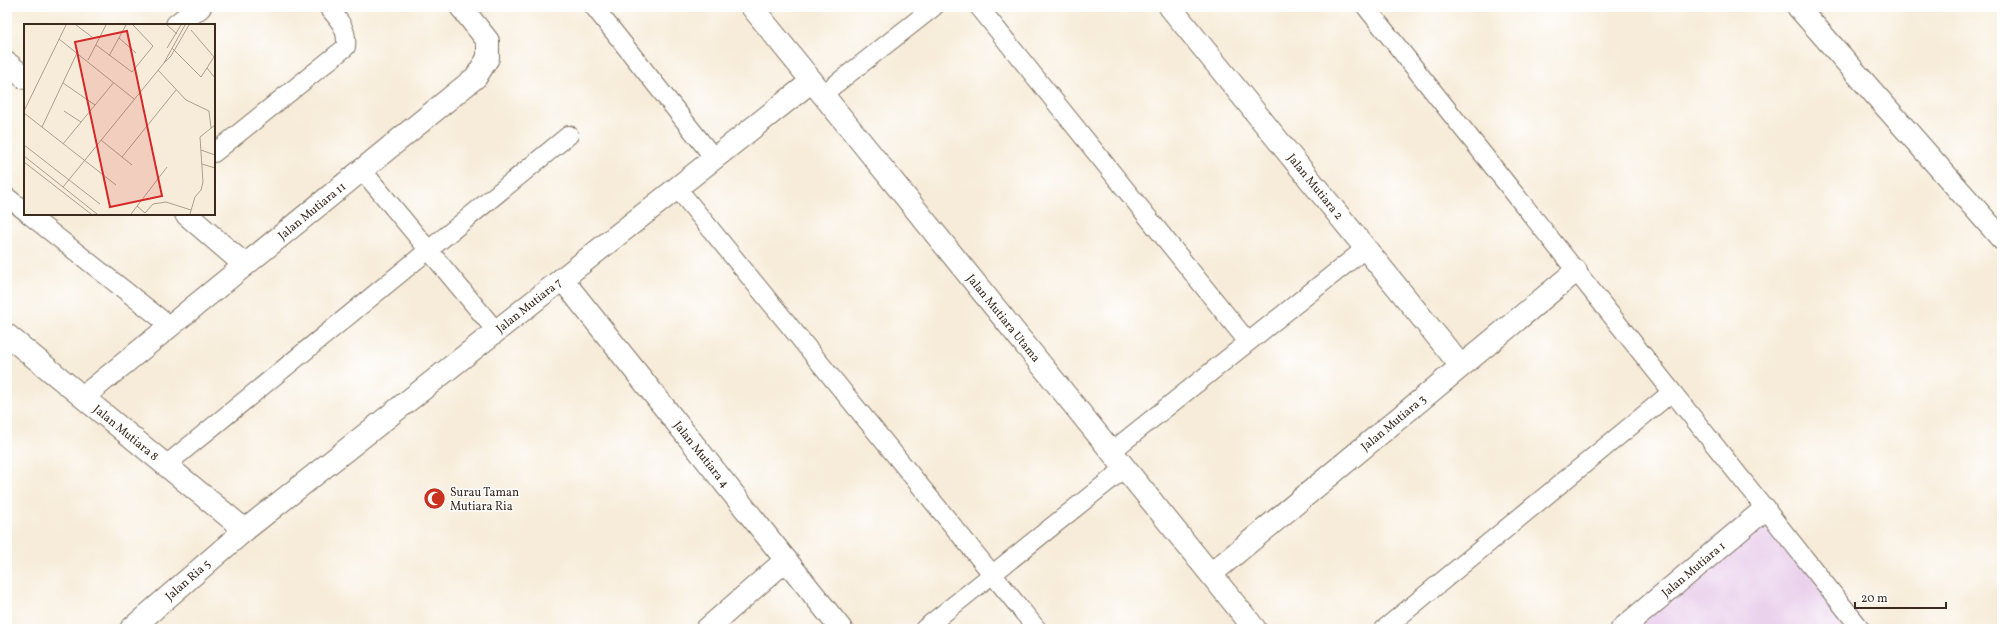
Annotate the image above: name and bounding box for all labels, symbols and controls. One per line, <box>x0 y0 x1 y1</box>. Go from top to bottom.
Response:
inset map <box>24 24 215 215</box>
street label: Jalan Mutiara 2 <box>1283 151 1346 223</box>
street label: Jalan Mutiara 11 <box>275 179 350 244</box>
street label: Jalan Mutiara Utama <box>962 271 1043 366</box>
street label: Jalan Mutiara 7 <box>493 275 566 337</box>
street label: Jalan Mutiara 3 <box>1358 392 1430 455</box>
street label: Jalan Mutiara 8 <box>89 402 162 465</box>
street label: Jalan Mutiara 4 <box>669 418 732 492</box>
place label: Surau Taman Mutiara Ria <box>450 485 519 515</box>
mosque icon: Surau Taman Mutiara Ria <box>422 486 448 512</box>
street label: Jalan Mutiara 1 <box>1659 539 1729 601</box>
street label: Jalan Ria 5 <box>162 556 214 605</box>
scale bar <box>1855 584 1946 610</box>
text: 20 m <box>1861 591 1888 607</box>

